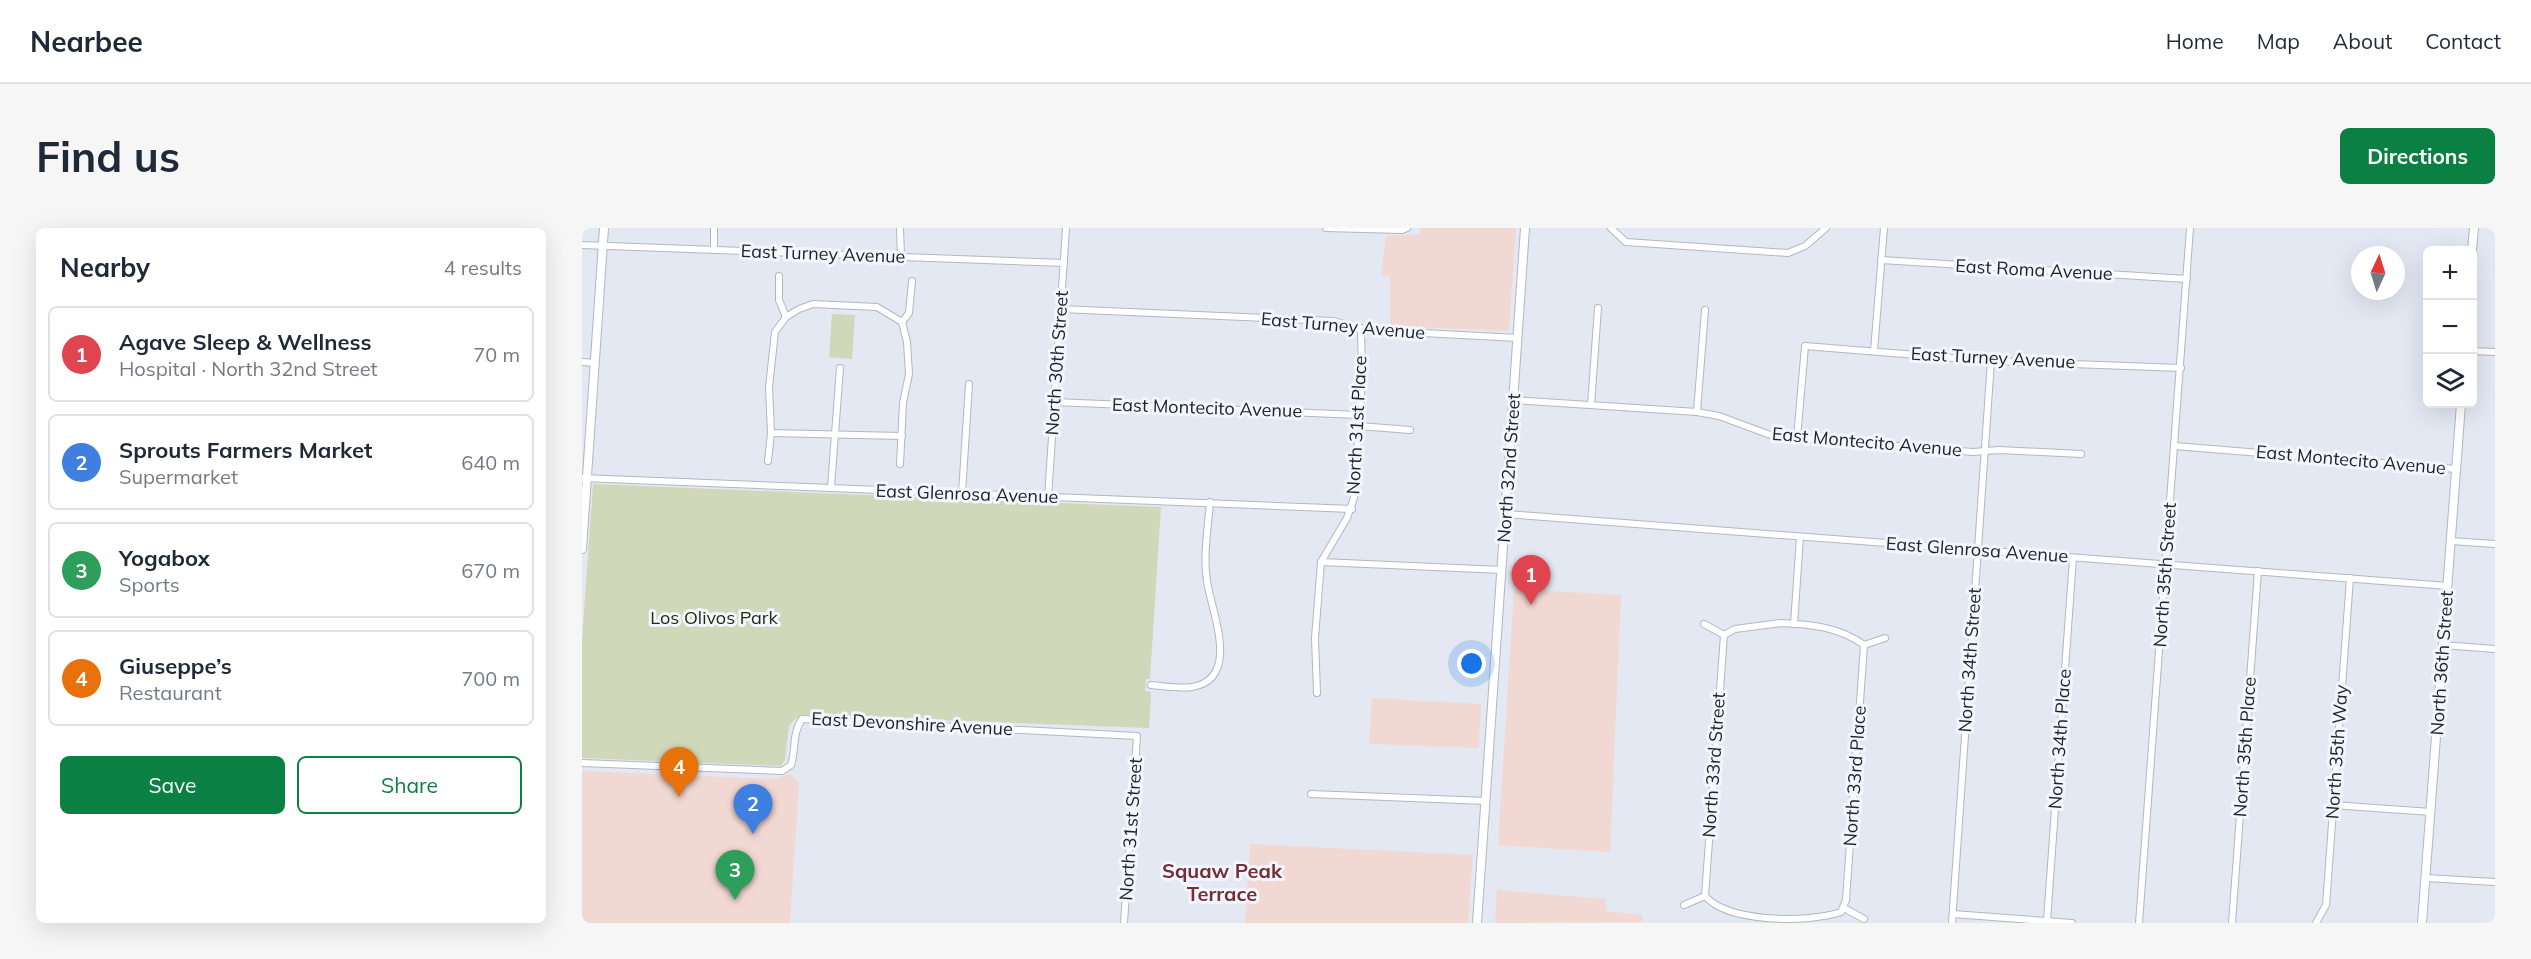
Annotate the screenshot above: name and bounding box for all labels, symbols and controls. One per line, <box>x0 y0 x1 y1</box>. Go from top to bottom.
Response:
text: Nearbee <box>30 24 143 59</box>
text: Home <box>2166 28 2224 54</box>
text: Map <box>2257 28 2300 54</box>
text: About <box>2333 28 2392 54</box>
text: Contact <box>2425 28 2501 54</box>
button: Directions <box>2340 128 2495 184</box>
text: Find us <box>36 130 180 183</box>
street label: East Turney Avenue <box>740 239 906 268</box>
north arrow <box>2351 246 2405 300</box>
map controls <box>2423 246 2477 408</box>
button: + <box>2423 246 2477 300</box>
text: Nearby <box>60 251 150 284</box>
street label: East Roma Avenue <box>1955 254 2113 285</box>
text: 4 results <box>444 255 522 280</box>
street label: North 30th Street <box>1040 290 1073 436</box>
button: − <box>2423 300 2477 354</box>
street label: East Turney Avenue <box>1260 307 1426 344</box>
text: Agave Sleep & Wellness <box>119 328 372 356</box>
text: 1 <box>76 342 88 367</box>
text: 70 m <box>473 342 520 367</box>
street label: East Turney Avenue <box>1910 342 2076 373</box>
button: layers <box>2423 354 2477 408</box>
street label: North 31st Place <box>1341 355 1372 495</box>
text: Hospital · North 32nd Street <box>119 356 378 381</box>
street label: North 32nd Street <box>1492 392 1525 543</box>
street label: East Montecito Avenue <box>1111 393 1303 422</box>
street label: East Montecito Avenue <box>1771 422 1963 461</box>
text: Sprouts Farmers Market <box>119 436 372 464</box>
street label: East Montecito Avenue <box>2255 440 2447 479</box>
text: 2 <box>76 450 88 475</box>
text: 640 m <box>461 450 520 475</box>
text: Supermarket <box>119 464 238 489</box>
street label: East Glenrosa Avenue <box>875 479 1059 508</box>
street label: North 35th Street <box>2148 502 2181 648</box>
street label: East Glenrosa Avenue <box>1885 532 2069 567</box>
text: Yogabox <box>119 544 210 572</box>
pin: 1 <box>1512 556 1550 605</box>
text: 3 <box>76 558 88 583</box>
text: 670 m <box>461 558 520 583</box>
text: Sports <box>119 572 180 597</box>
street label: North 34th Street <box>1953 587 1986 733</box>
street label: North 36th Street <box>2425 590 2458 736</box>
park label: Los Olivos Park <box>650 606 778 629</box>
your location <box>1457 649 1486 678</box>
text: Giuseppe’s <box>119 652 232 680</box>
text: 4 <box>76 666 88 691</box>
text: 700 m <box>461 666 520 691</box>
street label: North 34th Place <box>2043 668 2076 810</box>
street label: North 35th Place <box>2228 676 2261 818</box>
text: Restaurant <box>119 680 222 705</box>
street label: North 35th Way <box>2320 684 2353 820</box>
street label: North 33rd Street <box>1697 692 1730 838</box>
street label: North 33rd Place <box>1838 705 1871 847</box>
street label: East Devonshire Avenue <box>811 707 1013 740</box>
pin: 4 <box>660 748 698 797</box>
button: Save <box>60 756 285 814</box>
button: Share <box>297 756 522 814</box>
street label: North 31st Street <box>1114 757 1147 901</box>
pin: 2 <box>734 784 772 834</box>
pin: 3 <box>716 850 754 900</box>
district label: Squaw Peak Terrace <box>1162 858 1283 906</box>

